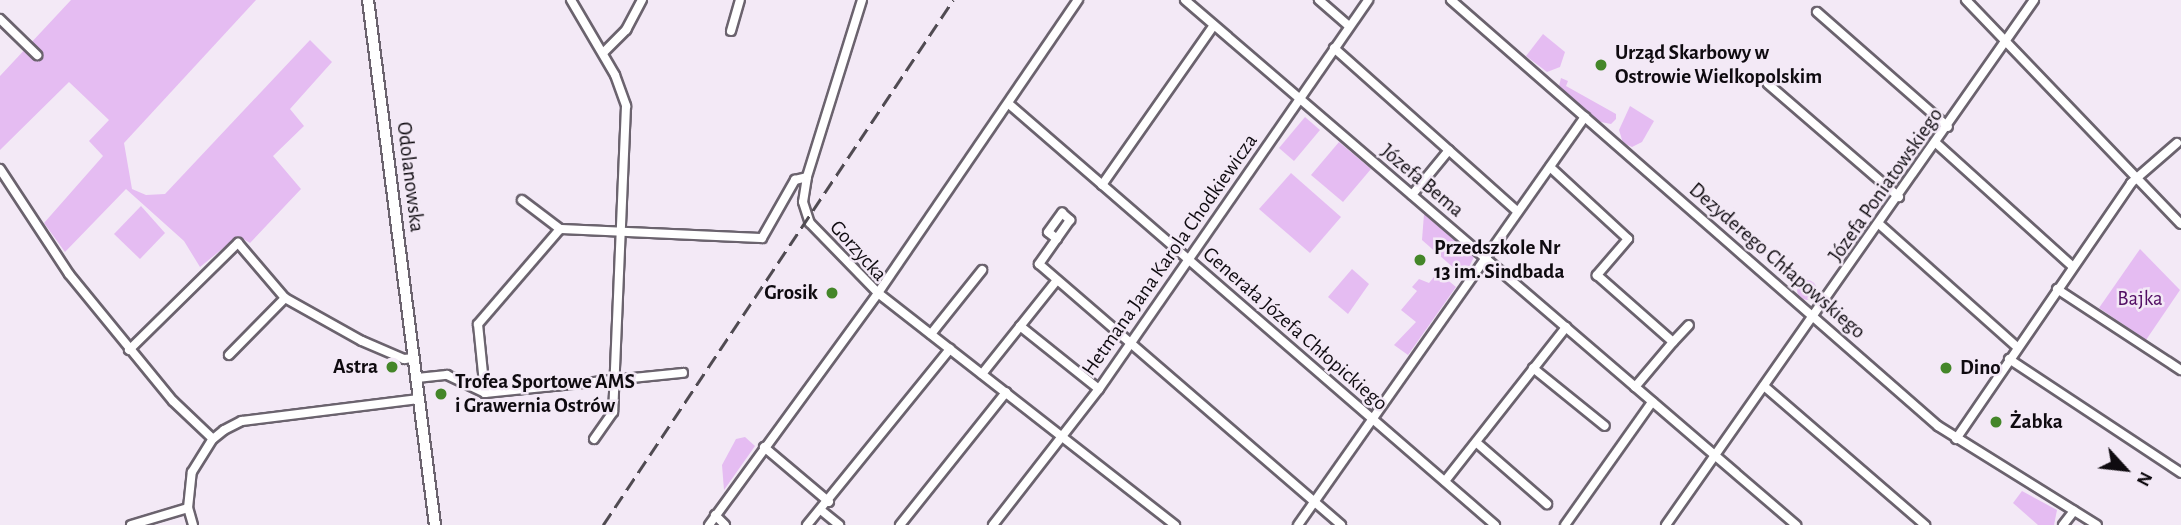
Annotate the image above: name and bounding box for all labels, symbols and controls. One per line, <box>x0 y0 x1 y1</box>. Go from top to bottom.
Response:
place label: Urząd Skarbowy w Ostrowie Wielkopolskim <box>1615 40 1822 90</box>
marker: Urząd Skarbowy w Ostrowie Wielkopolskim <box>1593 57 1609 73</box>
street label: Józefa Poniatowskiego <box>1823 103 1949 267</box>
street label: Odolanowska <box>391 120 429 234</box>
street label: Hetmana Jana Karola Chodkiewicza <box>1077 129 1263 381</box>
street label: Józefa Bema <box>1375 139 1469 223</box>
street label: Dezyderego Chłapowskiego <box>1684 177 1870 345</box>
street label: Gorzycka <box>824 215 892 287</box>
place label: Przedszkole Nr 13 im. Sindbada <box>1434 235 1565 285</box>
street label: Generała Józefa Chłopickiego <box>1197 242 1393 416</box>
marker: Przedszkole Nr 13 im. Sindbada <box>1412 252 1428 268</box>
place label: Grosik <box>764 280 818 306</box>
marker: Grosik <box>824 285 840 301</box>
park label: Bajka <box>2117 286 2163 312</box>
place label: Astra <box>333 354 378 380</box>
place label: Dino <box>1960 355 2001 381</box>
marker: Astra <box>384 359 400 375</box>
marker: Dino <box>1938 360 1954 376</box>
place label: Trofea Sportowe AMS i Grawernia Ostrów <box>455 369 635 419</box>
marker: Trofea Sportowe AMS i Grawernia Ostrów <box>433 386 449 402</box>
place label: Żabka <box>2010 409 2063 435</box>
marker: Żabka <box>1988 414 2004 430</box>
north arrow <box>2090 434 2160 504</box>
text: N <box>2133 469 2156 489</box>

